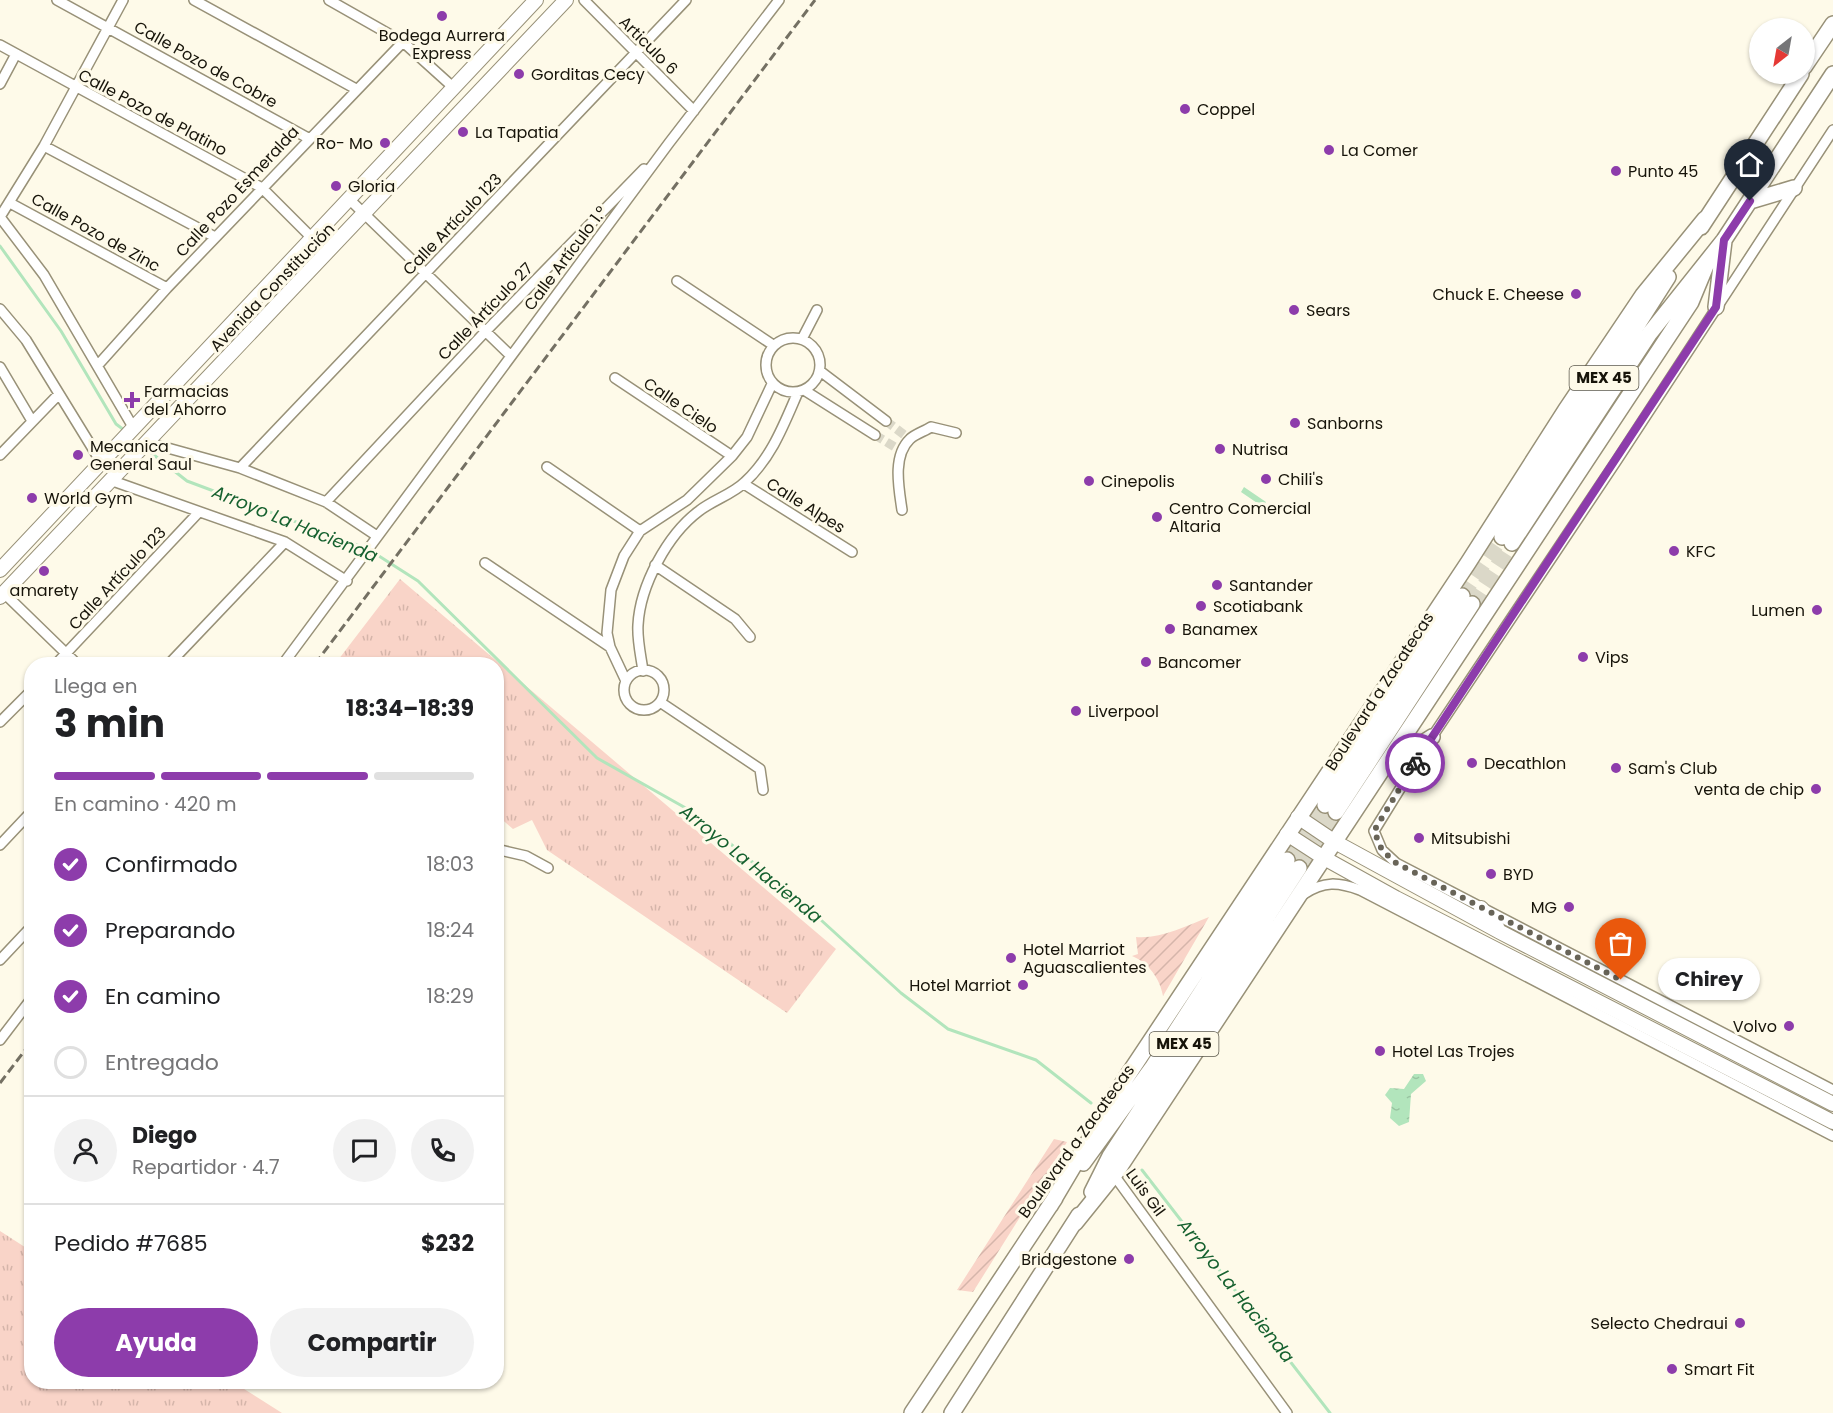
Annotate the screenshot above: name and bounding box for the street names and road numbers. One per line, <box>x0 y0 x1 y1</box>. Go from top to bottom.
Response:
street label: Articulo 6 <box>614 11 683 80</box>
street label: Calle Pozo de Cobre <box>130 15 282 114</box>
street label: Calle Pozo de Platino <box>74 63 231 162</box>
street label: Calle Pozo Esmeralda <box>170 121 304 262</box>
street label: Calle Artículo 123 <box>398 168 507 280</box>
street label: Calle Pozo de Zinc <box>27 187 165 278</box>
street label: Calle Artículo 1.º <box>518 201 612 315</box>
street label: Avenida Constitución <box>205 218 340 357</box>
street label: Calle Artículo 27 <box>433 257 538 365</box>
road number: MEX 45 <box>1570 366 1638 390</box>
street label: Calle Cielo <box>639 372 723 439</box>
street label: Calle Alpes <box>762 472 850 539</box>
street label: Calle Artículo 123 <box>63 522 171 635</box>
street label: Boulevard a Zacatecas <box>1319 608 1439 775</box>
road number: MEX 45 <box>1150 1032 1218 1056</box>
street label: Boulevard a Zacatecas <box>1013 1060 1140 1223</box>
street label: Luis Gil <box>1120 1164 1171 1221</box>

